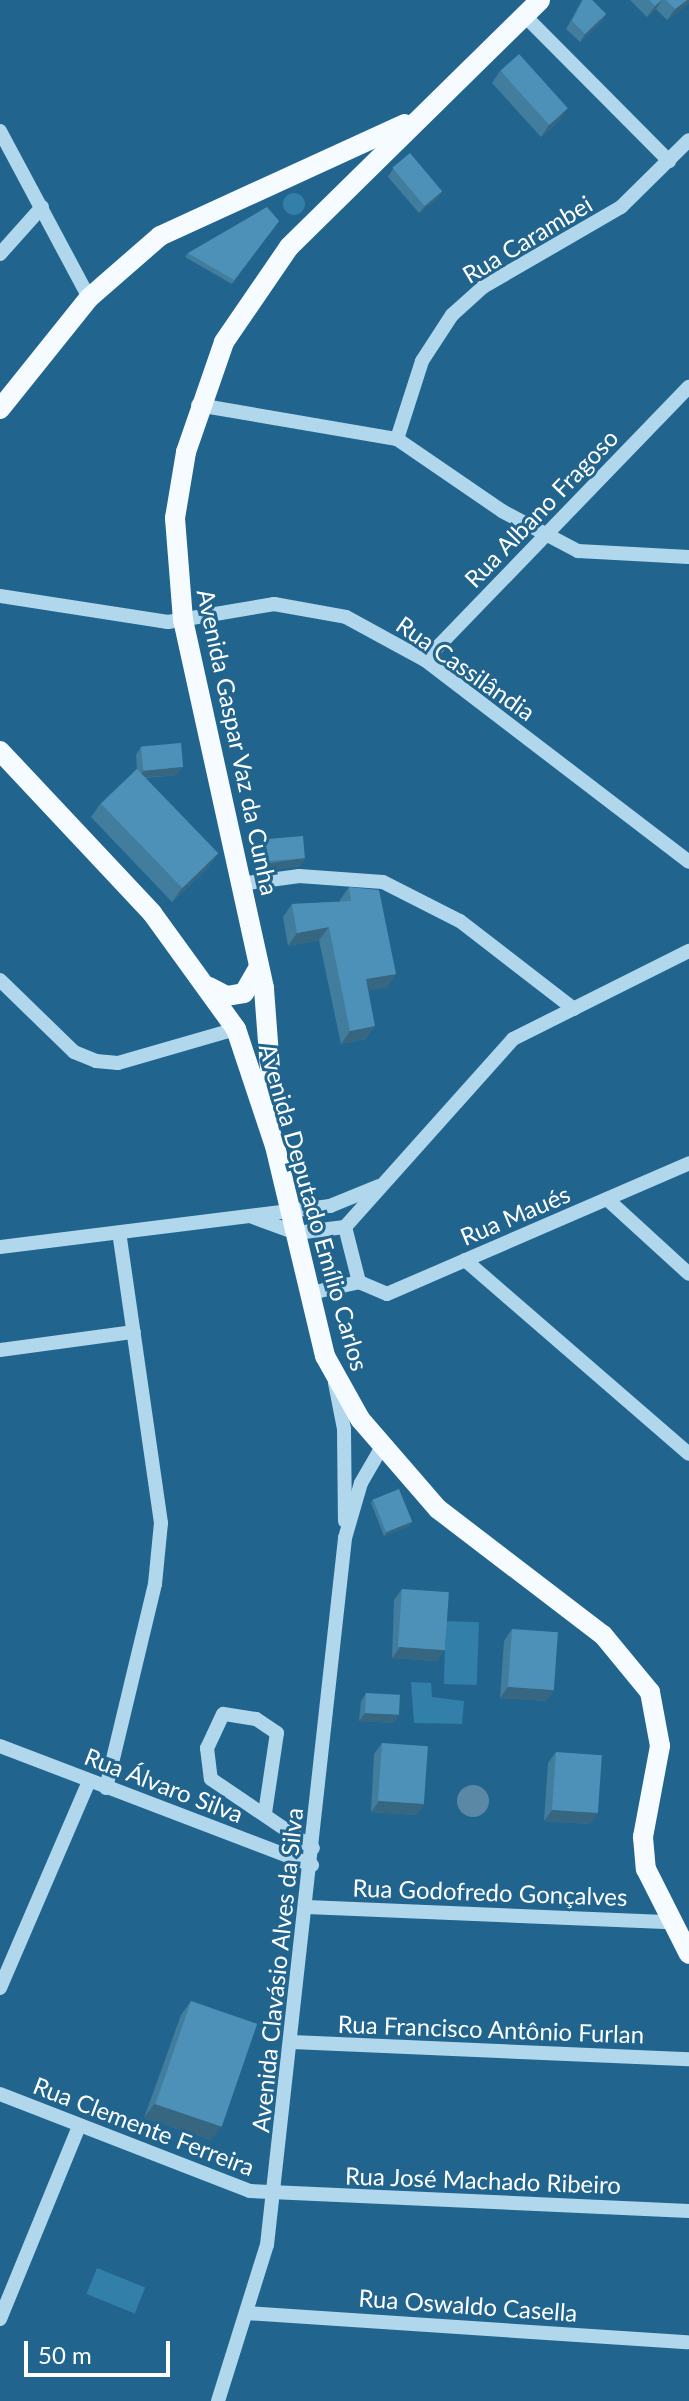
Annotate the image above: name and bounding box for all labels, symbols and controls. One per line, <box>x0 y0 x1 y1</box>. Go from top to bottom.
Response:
street label: Rua Carambei <box>457 189 597 289</box>
street label: Rua Albano Fragoso <box>458 423 624 593</box>
street label: Avenida Gaspar Vaz da Cunha <box>191 586 285 898</box>
street label: Rua Cassilândia <box>391 610 541 726</box>
street label: Avenida Deputado Emílio Carlos <box>253 1040 375 1374</box>
street label: Rua Maués <box>456 1179 574 1251</box>
street label: Rua Álvaro Silva <box>80 1741 248 1829</box>
street label: Avenida Clavásio Alves da Silva <box>246 1806 308 2134</box>
street label: Rua Godofredo Gonçalves <box>352 1873 628 1911</box>
street label: Rua Francisco Antônio Furlan <box>337 2009 645 2049</box>
street label: Rua Clemente Ferreira <box>29 2071 259 2181</box>
street label: Rua José Machado Ribeiro <box>344 2161 622 2199</box>
street label: Rua Oswaldo Casella <box>358 2283 578 2327</box>
scale bar <box>28 2325 174 2375</box>
text: 50 m <box>38 2340 92 2369</box>

